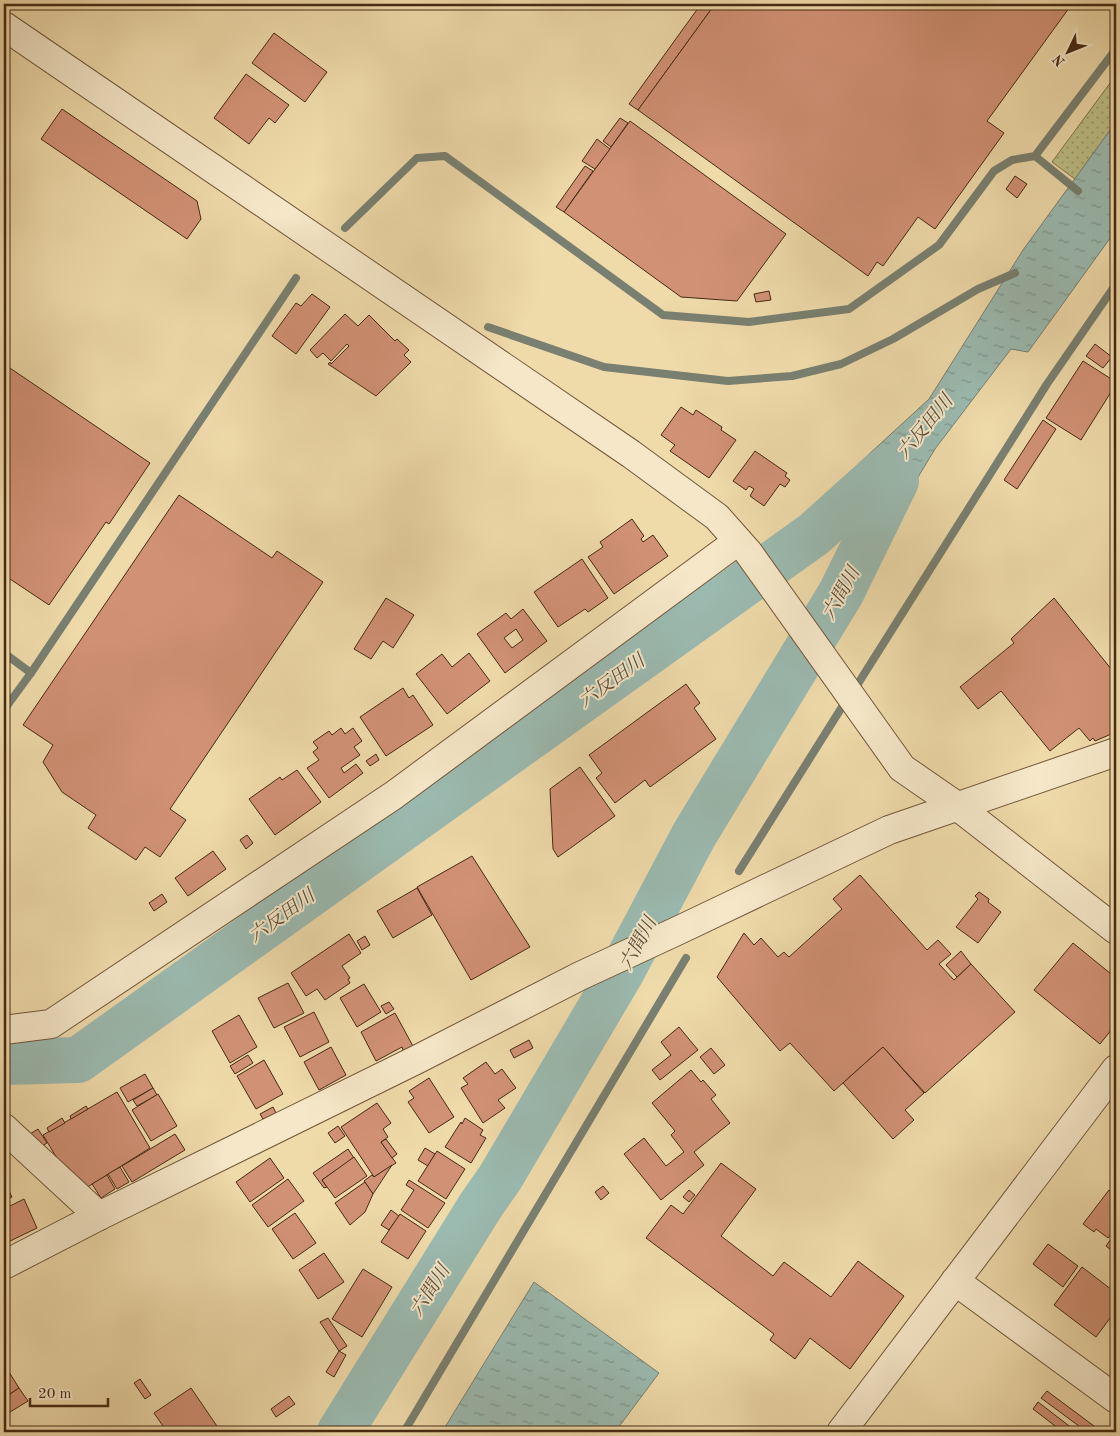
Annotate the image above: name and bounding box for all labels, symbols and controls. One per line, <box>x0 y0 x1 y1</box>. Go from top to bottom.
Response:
north arrow <box>1042 28 1092 78</box>
text: N <box>1050 51 1068 69</box>
water label: 六反田川 <box>893 389 958 463</box>
water label: 六間川 <box>818 562 865 624</box>
water label: 六反田川 <box>575 649 650 712</box>
water label: 六反田川 <box>245 884 320 947</box>
water label: 六間川 <box>616 912 662 974</box>
water label: 六間川 <box>406 1259 455 1321</box>
scale bar <box>30 1376 108 1408</box>
text: 20 m <box>38 1387 72 1402</box>

